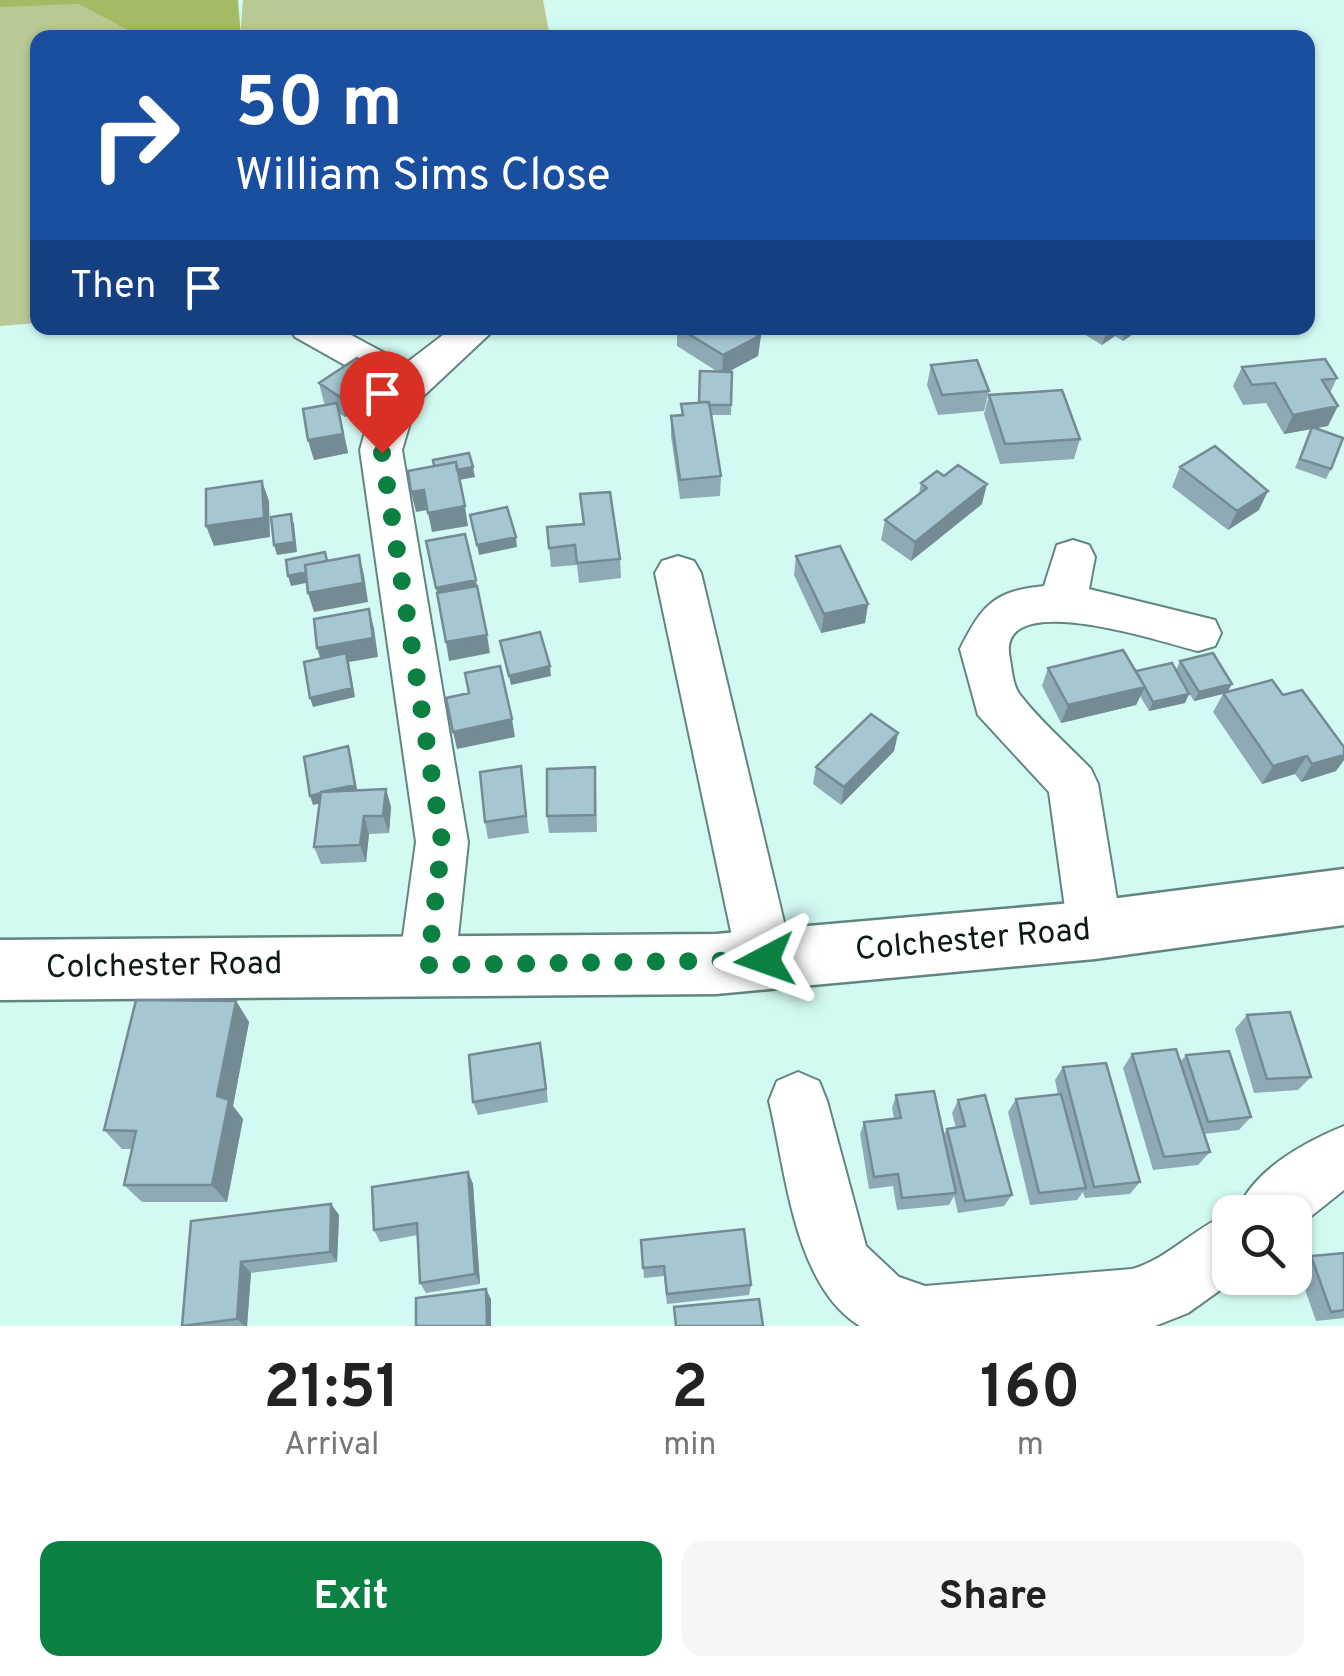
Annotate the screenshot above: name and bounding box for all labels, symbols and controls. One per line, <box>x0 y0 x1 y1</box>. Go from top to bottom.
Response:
text: 50 m <box>235 62 402 151</box>
icon: right <box>70 70 200 200</box>
text: William Sims Close <box>235 149 611 206</box>
icon: arrive <box>176 260 231 315</box>
text: Then <box>70 263 156 312</box>
pin <box>340 351 425 454</box>
icon: arrive <box>355 366 410 421</box>
position arrow <box>713 908 817 1012</box>
street label: Colchester Road <box>853 911 1093 971</box>
street label: Colchester Road <box>45 945 283 989</box>
map controls <box>1212 1195 1312 1295</box>
button: search <box>1212 1195 1312 1295</box>
text: 21:51 <box>264 1353 400 1429</box>
text: 2 <box>671 1353 708 1429</box>
text: 160 <box>980 1353 1080 1429</box>
text: Arrival <box>284 1426 379 1466</box>
text: min <box>663 1426 716 1466</box>
text: m <box>1017 1426 1044 1466</box>
button: Exit <box>40 1541 662 1656</box>
button: Share <box>682 1541 1304 1656</box>

